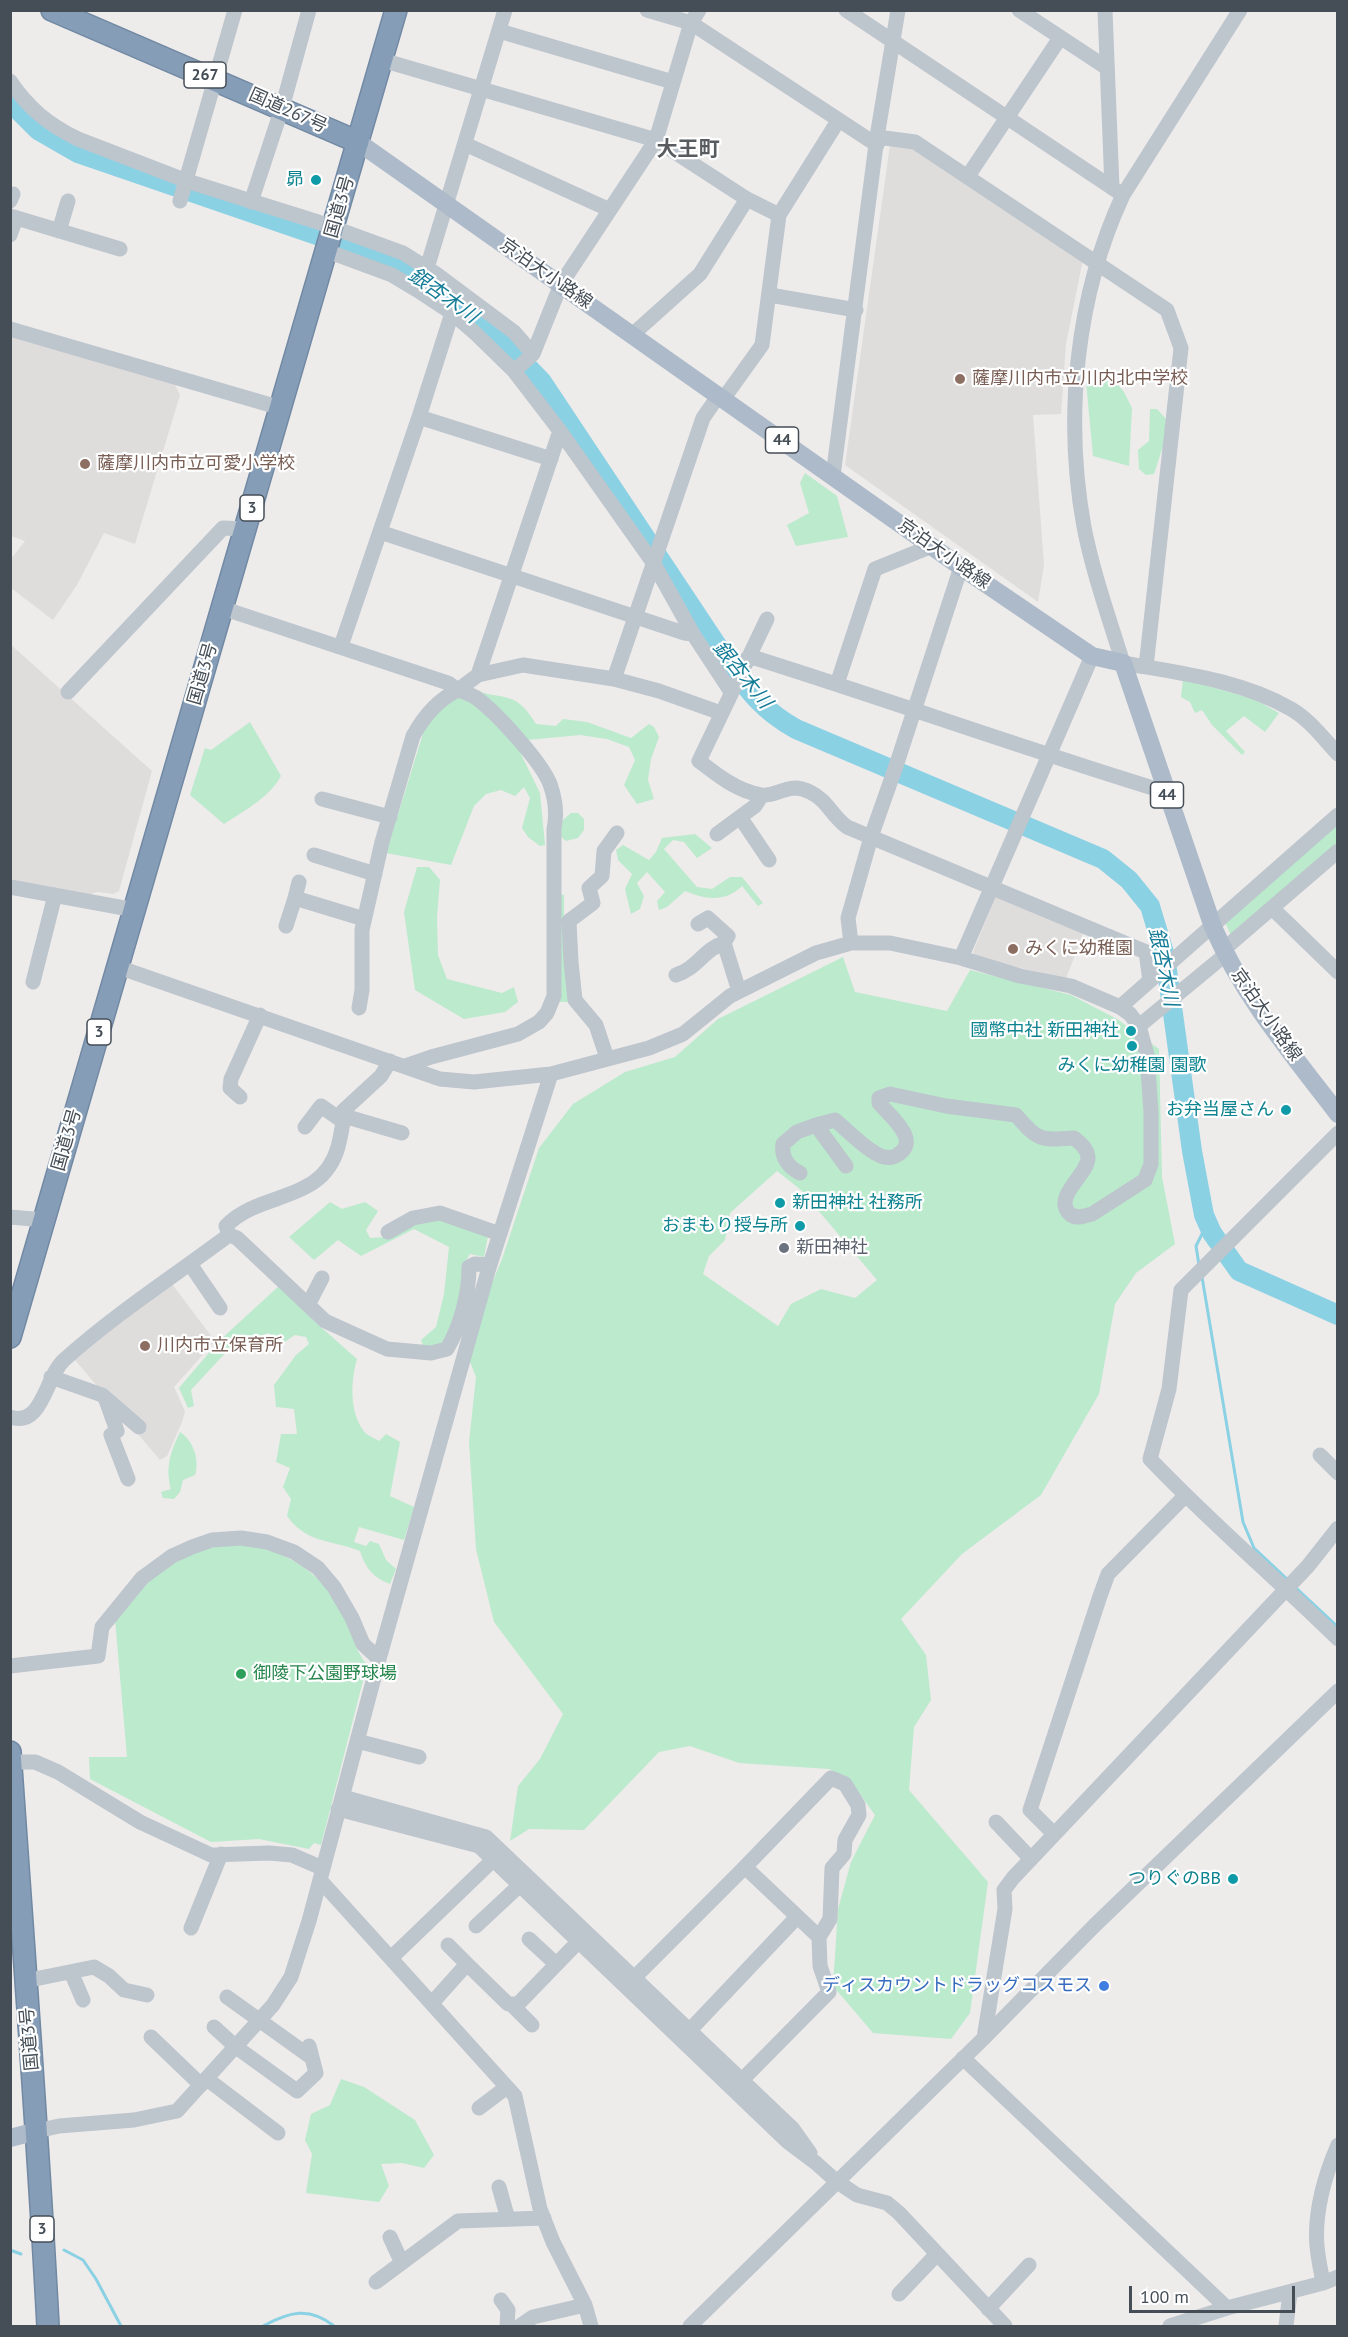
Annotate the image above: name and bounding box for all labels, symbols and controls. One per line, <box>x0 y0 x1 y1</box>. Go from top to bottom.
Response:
road number: 267 <box>184 62 226 88</box>
street label: 国道267号 <box>245 84 331 138</box>
district label: 大王町 <box>657 137 719 163</box>
place label: 昴 <box>286 169 304 191</box>
marker: 昴 <box>309 173 323 187</box>
street label: 国道3号 <box>321 173 359 241</box>
street label: 京泊大小路線 <box>496 234 596 314</box>
water label: 銀杏木川 <box>403 263 483 329</box>
place label: 薩摩川内市立川内北中学校 <box>972 368 1188 390</box>
marker: 薩摩川内市立川内北中学校 <box>953 372 967 386</box>
road number: 44 <box>766 427 798 453</box>
place label: 薩摩川内市立可愛小学校 <box>97 453 295 475</box>
marker: 薩摩川内市立可愛小学校 <box>78 457 92 471</box>
road number: 3 <box>240 495 264 521</box>
street label: 京泊大小路線 <box>894 514 994 594</box>
water label: 銀杏木川 <box>708 636 776 714</box>
street label: 国道3号 <box>184 640 222 708</box>
road number: 44 <box>1150 782 1184 808</box>
water label: 銀杏木川 <box>1143 925 1183 1009</box>
place label: みくに幼稚園 <box>1025 938 1133 960</box>
marker: みくに幼稚園 <box>1006 942 1020 956</box>
street label: 京泊大小路線 <box>1226 965 1306 1065</box>
road number: 3 <box>87 1019 111 1045</box>
place label: 國幣中社 新田神社 <box>970 1020 1119 1042</box>
marker: 國幣中社 新田神社 <box>1124 1024 1138 1038</box>
marker: みくに幼稚園 園歌 <box>1125 1039 1139 1053</box>
place label: みくに幼稚園 園歌 <box>1058 1055 1206 1077</box>
place label: お弁当屋さん <box>1166 1099 1274 1121</box>
marker: お弁当屋さん <box>1279 1103 1293 1117</box>
street label: 国道3号 <box>48 1106 86 1174</box>
place label: 新田神社 社務所 <box>792 1192 923 1214</box>
marker: 新田神社 社務所 <box>773 1196 787 1210</box>
place label: おまもり授与所 <box>662 1215 788 1237</box>
marker: おまもり授与所 <box>793 1219 807 1233</box>
place label: 新田神社 <box>796 1237 868 1259</box>
marker: 新田神社 <box>777 1241 791 1255</box>
place label: 川内市立保育所 <box>157 1335 283 1357</box>
marker: 川内市立保育所 <box>138 1339 152 1353</box>
place label: 御陵下公園野球場 <box>253 1663 397 1685</box>
marker: 御陵下公園野球場 <box>234 1667 248 1681</box>
place label: つりぐのBB <box>1128 1868 1221 1890</box>
marker: つりぐのBB <box>1226 1872 1240 1886</box>
place label: ディスカウントドラッグコスモス <box>822 1975 1092 1997</box>
marker: ディスカウントドラッグコスモス <box>1097 1979 1111 1993</box>
street label: 国道3号 <box>16 2006 44 2072</box>
road number: 3 <box>30 2216 54 2242</box>
scale bar <box>1132 2274 1298 2312</box>
text: 100 m <box>1140 2285 1189 2308</box>

